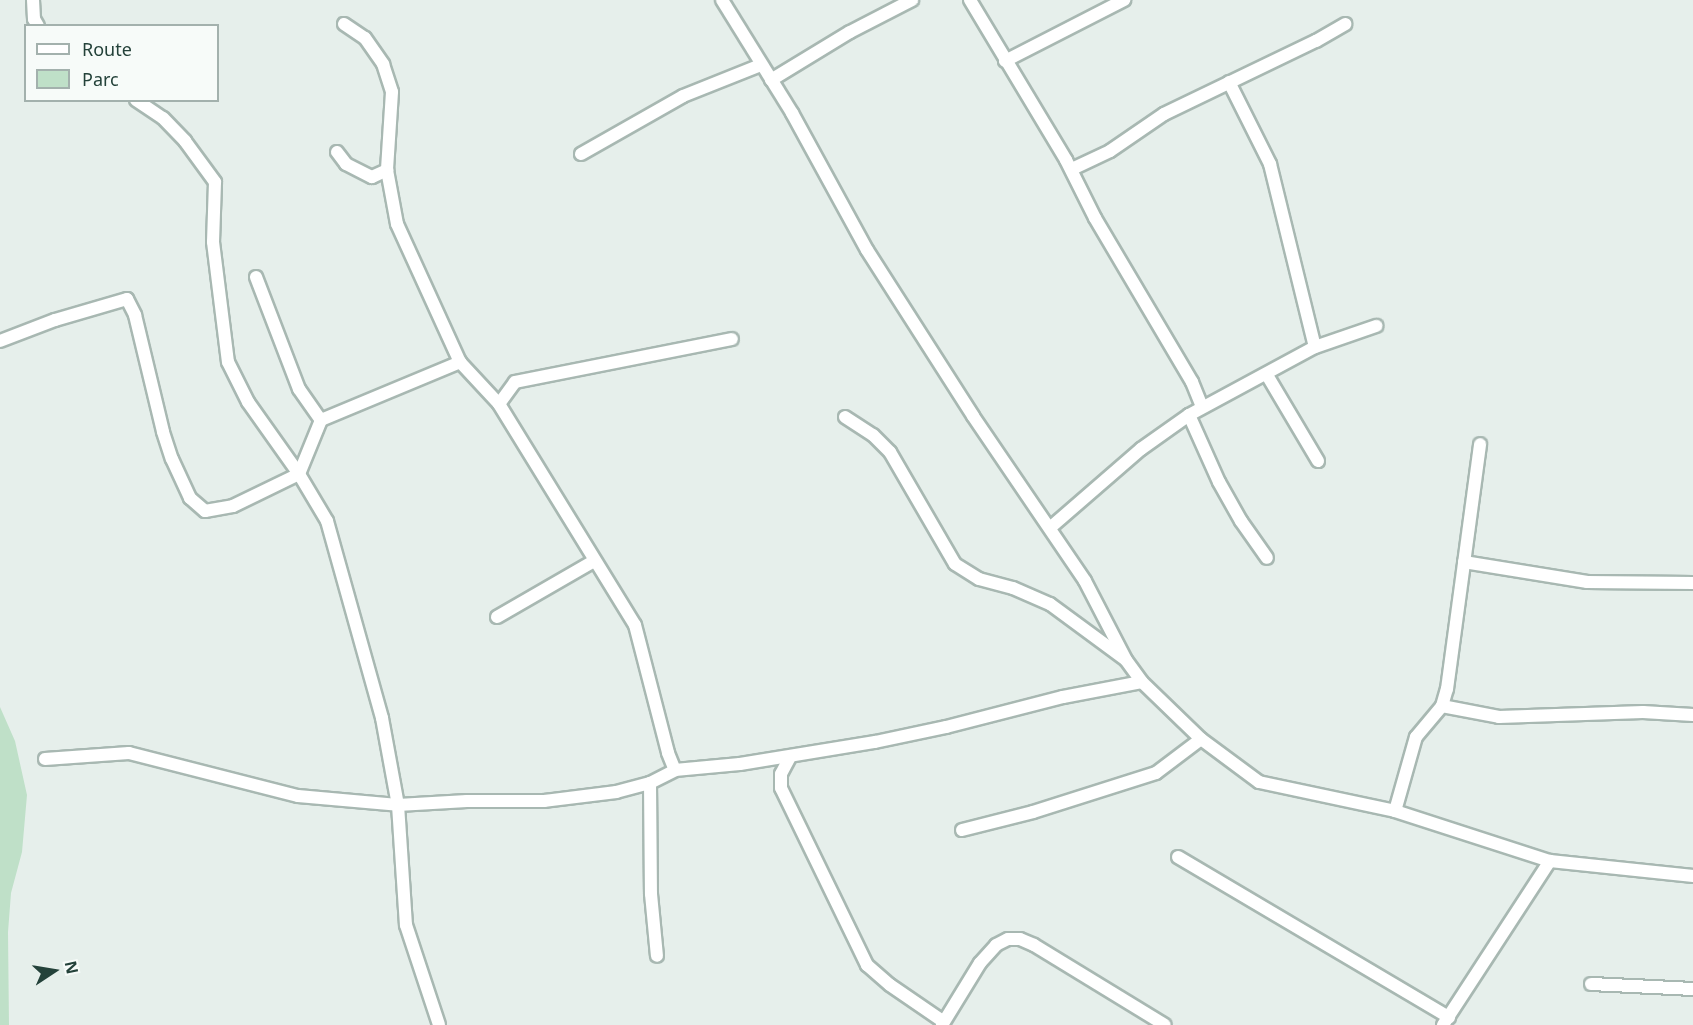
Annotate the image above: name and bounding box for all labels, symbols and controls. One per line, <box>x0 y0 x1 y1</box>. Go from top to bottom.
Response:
legend <box>24 24 219 102</box>
text: Route <box>82 37 132 61</box>
text: Parc <box>82 67 119 91</box>
north arrow <box>24 941 84 1001</box>
text: N <box>59 959 84 976</box>

